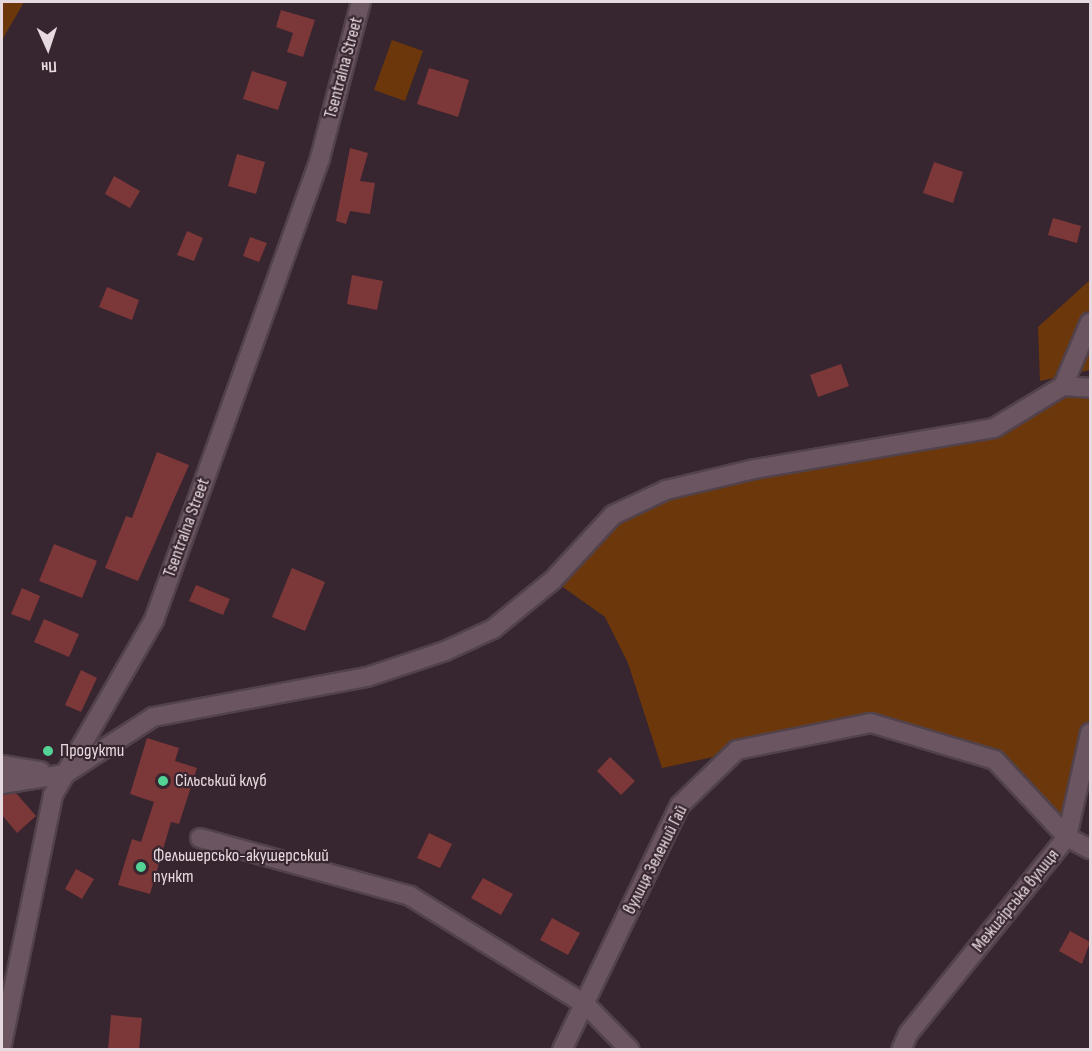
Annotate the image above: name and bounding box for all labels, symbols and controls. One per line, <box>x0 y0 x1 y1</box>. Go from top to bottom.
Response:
street label: Tsentralna Street <box>320 15 368 121</box>
north arrow <box>18 18 78 78</box>
text: Пн <box>41 57 57 76</box>
street label: Tsentralna Street <box>159 475 215 581</box>
place label: Продукти <box>60 740 124 762</box>
marker: Продукти <box>41 744 55 758</box>
place label: Сільський клуб <box>175 770 267 792</box>
marker: Сільський клуб <box>156 774 170 788</box>
street label: вулиця Зелений Гай <box>619 802 693 918</box>
street label: Межигірська вулиця <box>968 845 1064 957</box>
place label: Фельшерсько-акушерський пункт <box>153 846 329 888</box>
marker: Фельшерсько-акушерський пункт <box>134 860 148 874</box>

